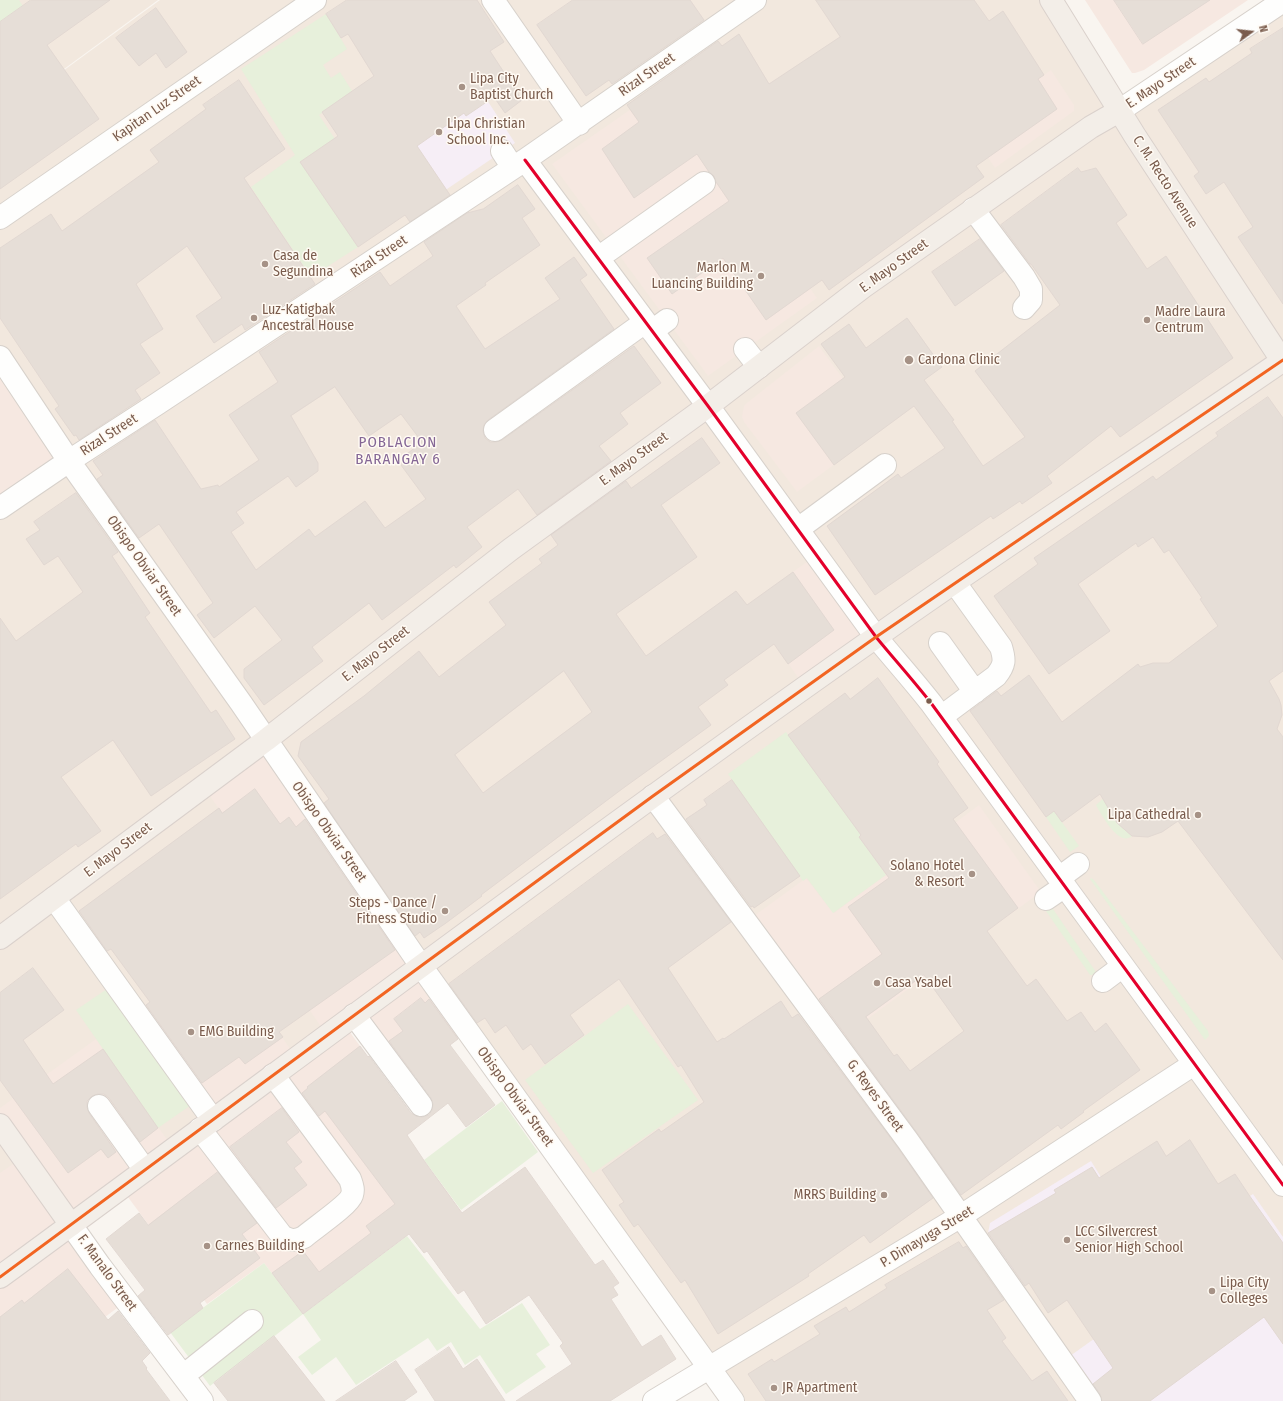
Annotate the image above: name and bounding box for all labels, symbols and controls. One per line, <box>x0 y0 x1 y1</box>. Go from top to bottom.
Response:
north arrow <box>1231 12 1271 52</box>
text: N <box>1256 24 1270 34</box>
street label: Rizal Street <box>616 50 678 100</box>
street label: E. Mayo Street <box>1123 53 1199 113</box>
place label: Lipa City Baptist Church <box>470 71 553 104</box>
street label: Kapitan Luz Street <box>110 72 204 146</box>
marker: Lipa City Baptist Church <box>457 82 467 92</box>
place label: Lipa Christian School Inc. <box>447 116 525 148</box>
marker: Lipa Christian School Inc. <box>434 127 444 137</box>
street label: C. M. Recto Avenue <box>1129 133 1201 231</box>
street label: Rizal Street <box>348 232 410 282</box>
street label: E. Mayo Street <box>856 235 932 297</box>
place label: Casa de Segundina <box>273 248 333 280</box>
marker: Casa de Segundina <box>260 259 270 269</box>
place label: Marlon M. Luancing Building <box>652 260 753 292</box>
marker: Marlon M. Luancing Building <box>756 271 766 281</box>
place label: Luz-Katigbak Ancestral House <box>262 302 354 334</box>
place label: Madre Laura Centrum <box>1155 304 1226 336</box>
marker: Luz-Katigbak Ancestral House <box>249 313 259 323</box>
marker: Madre Laura Centrum <box>1142 315 1152 325</box>
place label: Cardona Clinic <box>918 352 1000 368</box>
marker: Cardona Clinic <box>903 354 915 366</box>
street label: Rizal Street <box>77 410 141 460</box>
street label: E. Mayo Street <box>596 428 672 490</box>
district label: POBLACION BARANGAY 6 <box>355 434 441 469</box>
street label: Obispo Obviar Street <box>103 512 185 620</box>
street label: E. Mayo Street <box>339 623 413 685</box>
unlabelled marker <box>924 696 934 706</box>
street label: Obispo Obviar Street <box>288 778 370 886</box>
place label: Lipa Cathedral <box>1108 807 1190 823</box>
marker: Lipa Cathedral <box>1193 810 1203 820</box>
street label: E. Mayo Street <box>81 819 155 881</box>
place label: Solano Hotel & Resort <box>890 858 964 890</box>
marker: Solano Hotel & Resort <box>967 869 977 879</box>
place label: Steps - Dance / Fitness Studio <box>349 895 437 928</box>
marker: Steps - Dance / Fitness Studio <box>440 906 450 916</box>
place label: Casa Ysabel <box>885 975 952 991</box>
marker: Casa Ysabel <box>872 978 882 988</box>
place label: EMG Building <box>199 1024 274 1040</box>
marker: EMG Building <box>186 1027 196 1037</box>
street label: Obispo Obviar Street <box>473 1044 557 1150</box>
street label: G. Reyes Street <box>843 1057 907 1135</box>
place label: MRRS Building <box>794 1187 876 1203</box>
marker: MRRS Building <box>879 1190 889 1200</box>
street label: P. Dimayuga Street <box>877 1203 977 1271</box>
place label: LCC Silvercrest Senior High School <box>1075 1224 1183 1256</box>
street label: F. Manalo Street <box>73 1231 141 1315</box>
marker: LCC Silvercrest Senior High School <box>1062 1235 1072 1245</box>
place label: Carnes Building <box>215 1238 304 1254</box>
marker: Carnes Building <box>202 1241 212 1251</box>
place label: Lipa City Colleges <box>1220 1275 1269 1308</box>
marker: Lipa City Colleges <box>1207 1286 1217 1296</box>
place label: JR Apartment <box>782 1380 857 1396</box>
marker: JR Apartment <box>769 1383 779 1393</box>

